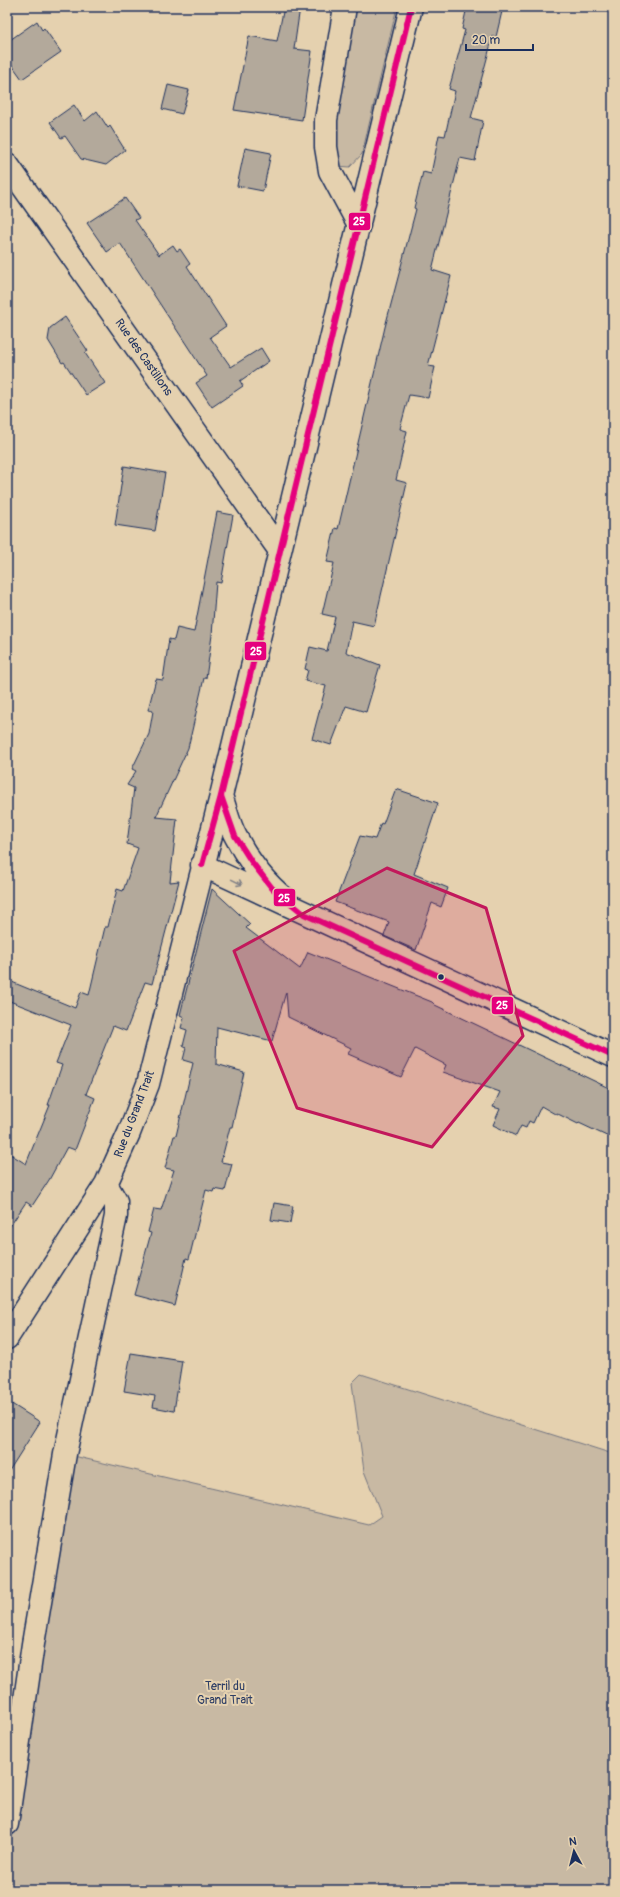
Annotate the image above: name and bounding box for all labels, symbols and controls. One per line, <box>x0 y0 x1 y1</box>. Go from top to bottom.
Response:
scale bar <box>466 26 533 52</box>
text: 20 m <box>472 33 501 48</box>
line badge: 25 <box>348 212 371 231</box>
text: 25 <box>353 215 365 228</box>
street label: Rue des Castillons <box>111 316 176 399</box>
line badge: 25 <box>244 641 267 661</box>
text: 25 <box>250 645 262 658</box>
one-way arrow <box>231 879 243 886</box>
line badge: 25 <box>273 888 296 907</box>
text: 25 <box>278 892 290 905</box>
unlabelled marker <box>436 972 446 982</box>
line badge: 25 <box>491 996 514 1015</box>
text: 25 <box>496 999 508 1012</box>
street label: Rue du Grand Trait <box>111 1068 158 1160</box>
park label: Terril du Grand Trait <box>197 1679 253 1708</box>
north arrow <box>554 1831 594 1871</box>
text: N <box>568 1835 578 1848</box>

